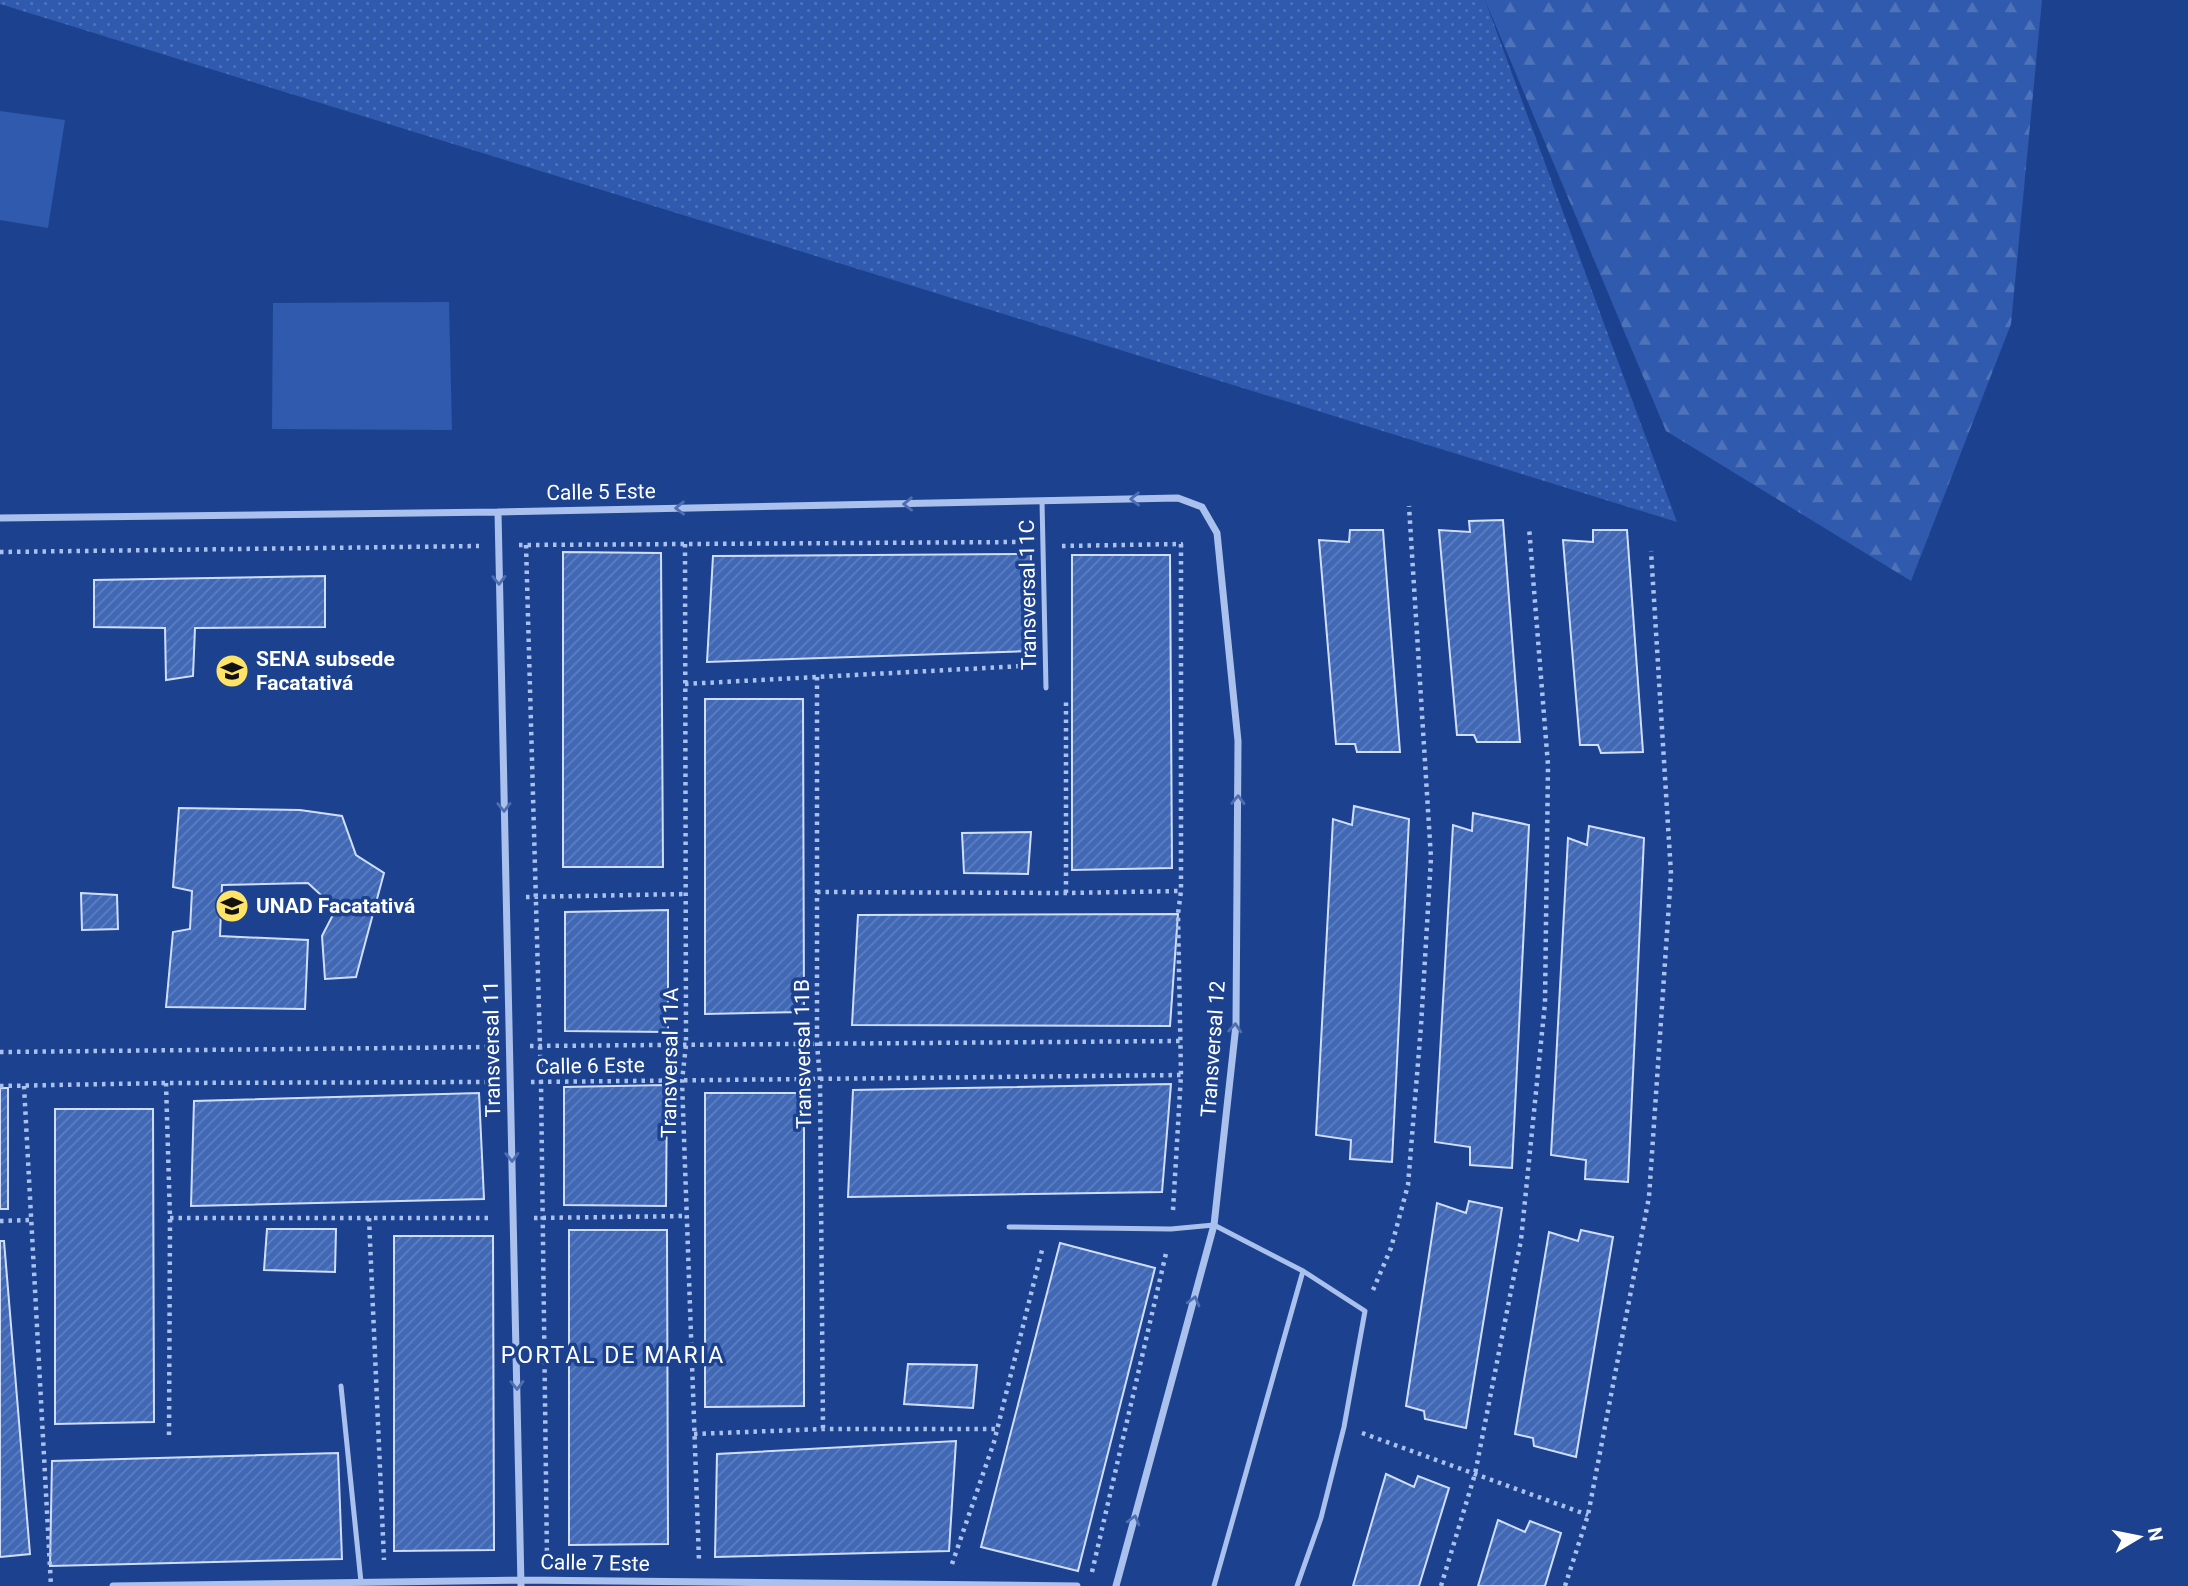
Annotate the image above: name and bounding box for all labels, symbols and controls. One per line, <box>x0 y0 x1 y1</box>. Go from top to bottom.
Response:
street label: Calle 5 Este <box>546 479 656 505</box>
one-way arrow <box>1130 491 1140 507</box>
one-way arrow <box>902 496 913 511</box>
one-way arrow <box>675 500 685 516</box>
street label: Transversal 11C <box>1015 520 1041 670</box>
one-way arrow <box>492 575 507 586</box>
place label: SENA subsede Facatativá <box>256 647 395 695</box>
school or university icon: SENA subsede Facatativá <box>213 652 251 690</box>
one-way arrow <box>1230 795 1246 805</box>
one-way arrow <box>496 803 512 813</box>
school or university icon: UNAD Facatativá <box>213 887 251 925</box>
place label: UNAD Facatativá <box>256 894 415 918</box>
street label: Transversal 11B <box>790 979 816 1129</box>
street label: Transversal 11 <box>479 980 505 1118</box>
street label: Transversal 12 <box>1196 980 1230 1118</box>
street label: Transversal 11A <box>657 987 683 1138</box>
one-way arrow <box>1227 1022 1242 1033</box>
street label: Calle 6 Este <box>535 1053 645 1079</box>
one-way arrow <box>504 1153 520 1163</box>
one-way arrow <box>1185 1295 1200 1307</box>
district label: PORTAL DE MARIA <box>501 1342 725 1369</box>
one-way arrow <box>509 1380 524 1391</box>
north arrow <box>2104 1502 2174 1572</box>
one-way arrow <box>1126 1514 1140 1526</box>
text: N <box>2143 1526 2168 1543</box>
street label: Calle 7 Este <box>540 1550 650 1576</box>

